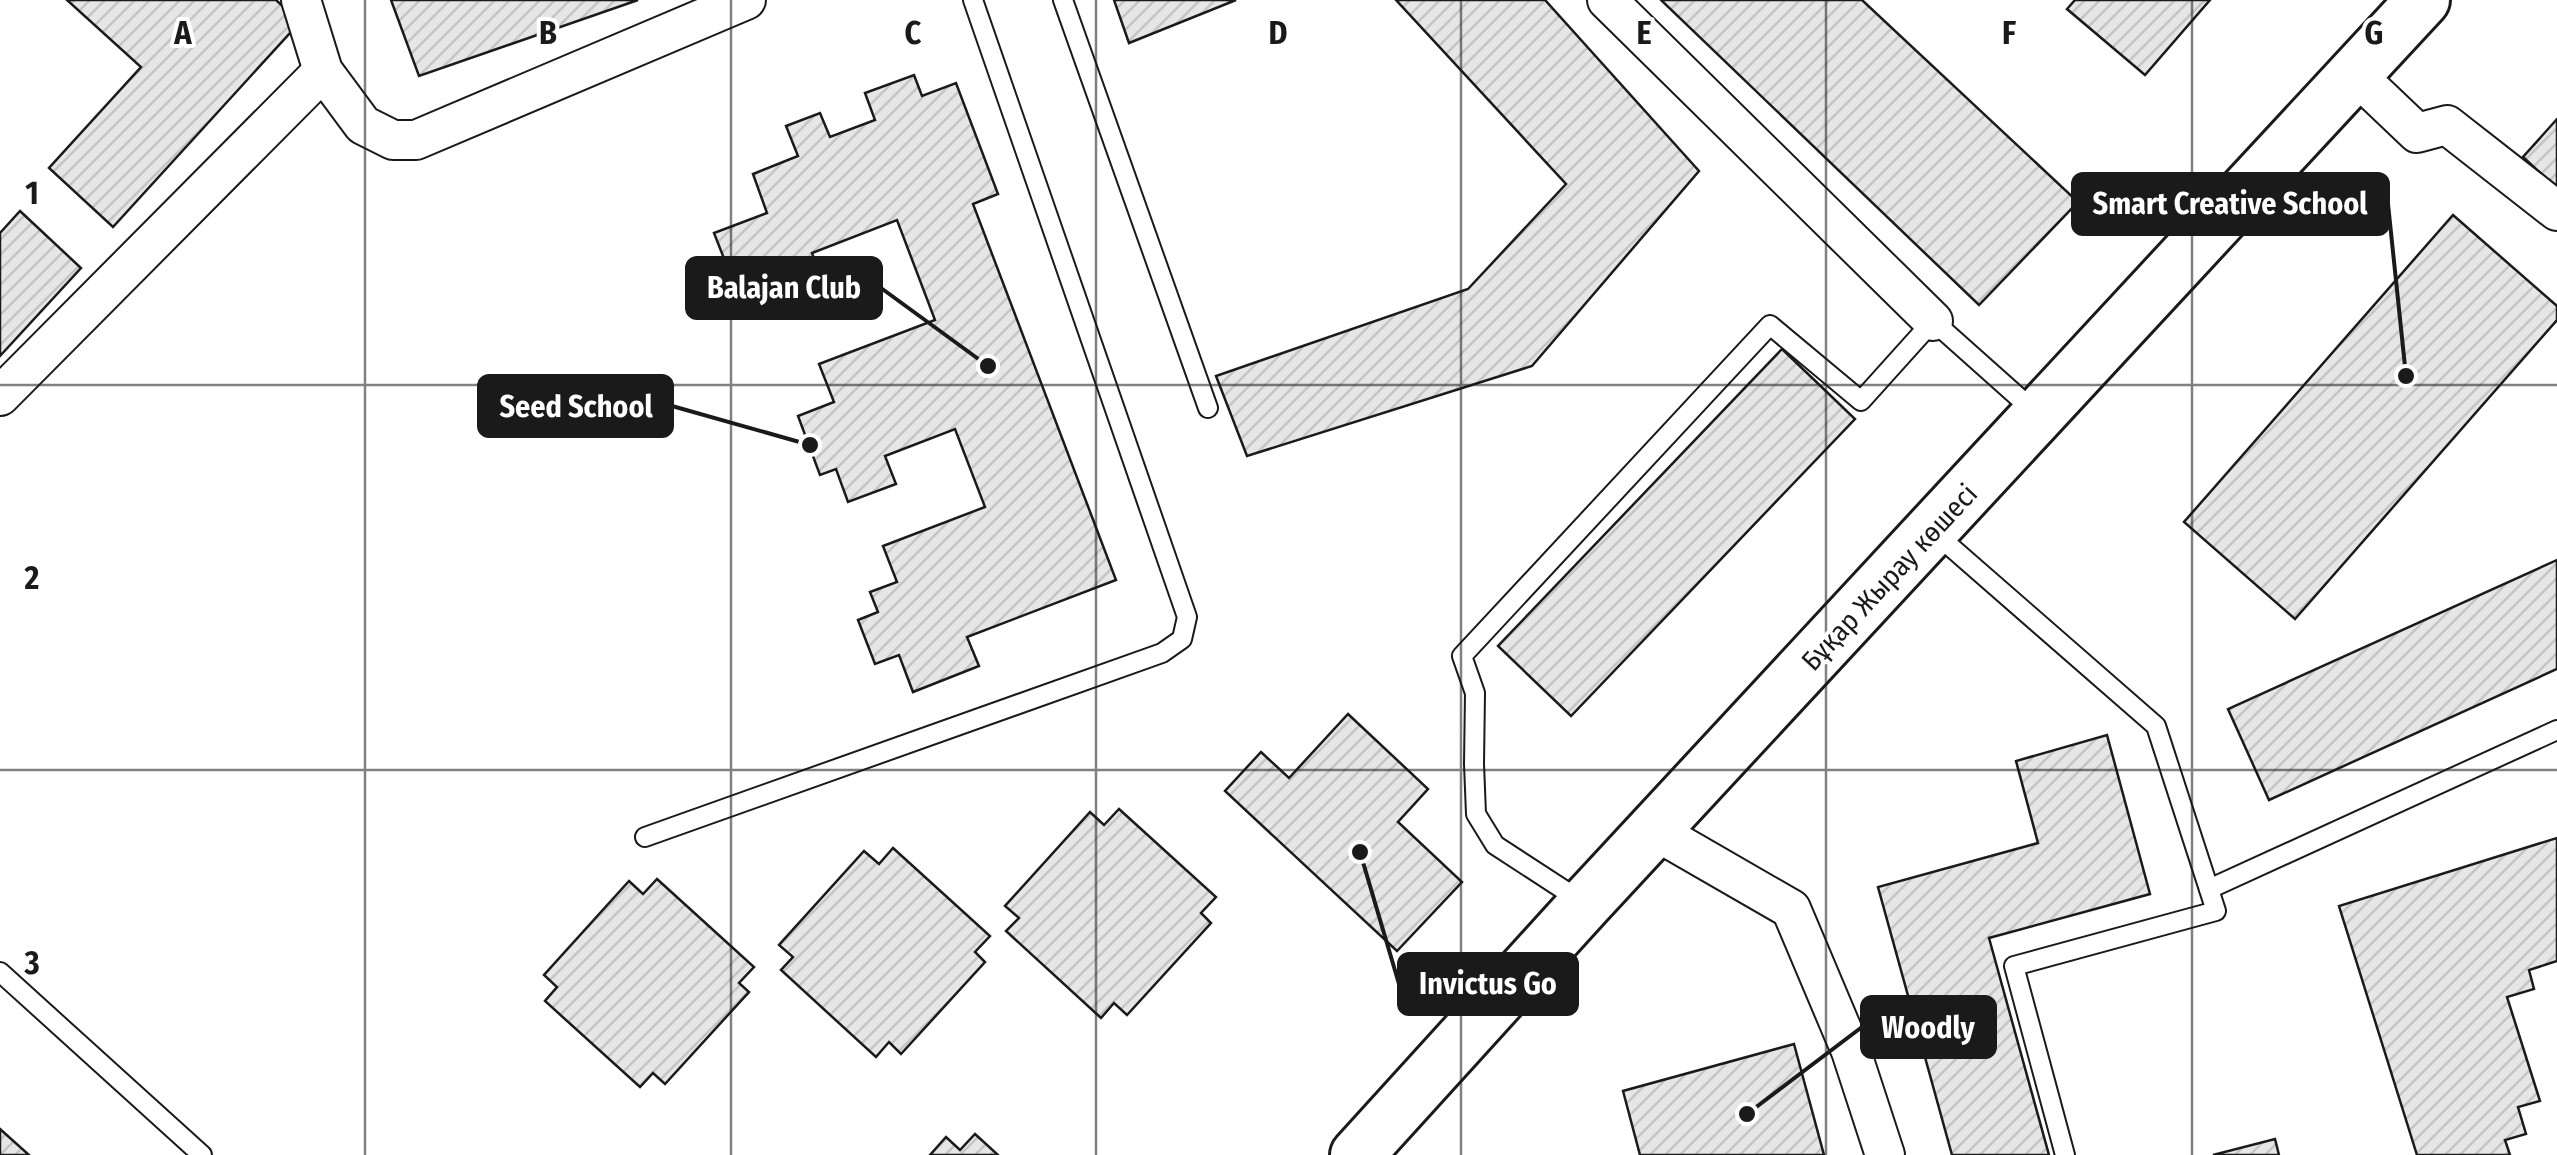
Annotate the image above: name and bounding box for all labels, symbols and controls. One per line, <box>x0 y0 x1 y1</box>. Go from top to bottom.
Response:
text: A <box>173 14 192 52</box>
text: B <box>539 14 557 52</box>
text: C <box>905 14 922 52</box>
text: D <box>1268 14 1288 52</box>
text: E <box>1636 14 1652 52</box>
text: F <box>2002 14 2016 52</box>
text: G <box>2365 14 2383 52</box>
text: 1 <box>25 174 39 212</box>
callout: Smart Creative School <box>2073 174 2388 234</box>
text: Smart Creative School <box>2093 186 2368 222</box>
callout: Balajan Club <box>687 258 881 318</box>
text: Balajan Club <box>707 270 861 306</box>
callout: Seed School <box>479 376 672 436</box>
text: Seed School <box>499 389 653 425</box>
street label: Бұқар Жырау көшесі <box>1795 477 1984 677</box>
text: 2 <box>24 559 40 597</box>
text: 3 <box>23 944 40 982</box>
callout: Invictus Go <box>1399 954 1577 1014</box>
text: Invictus Go <box>1419 966 1557 1002</box>
callout: Woodly <box>1862 997 1995 1057</box>
text: Woodly <box>1881 1010 1975 1046</box>

